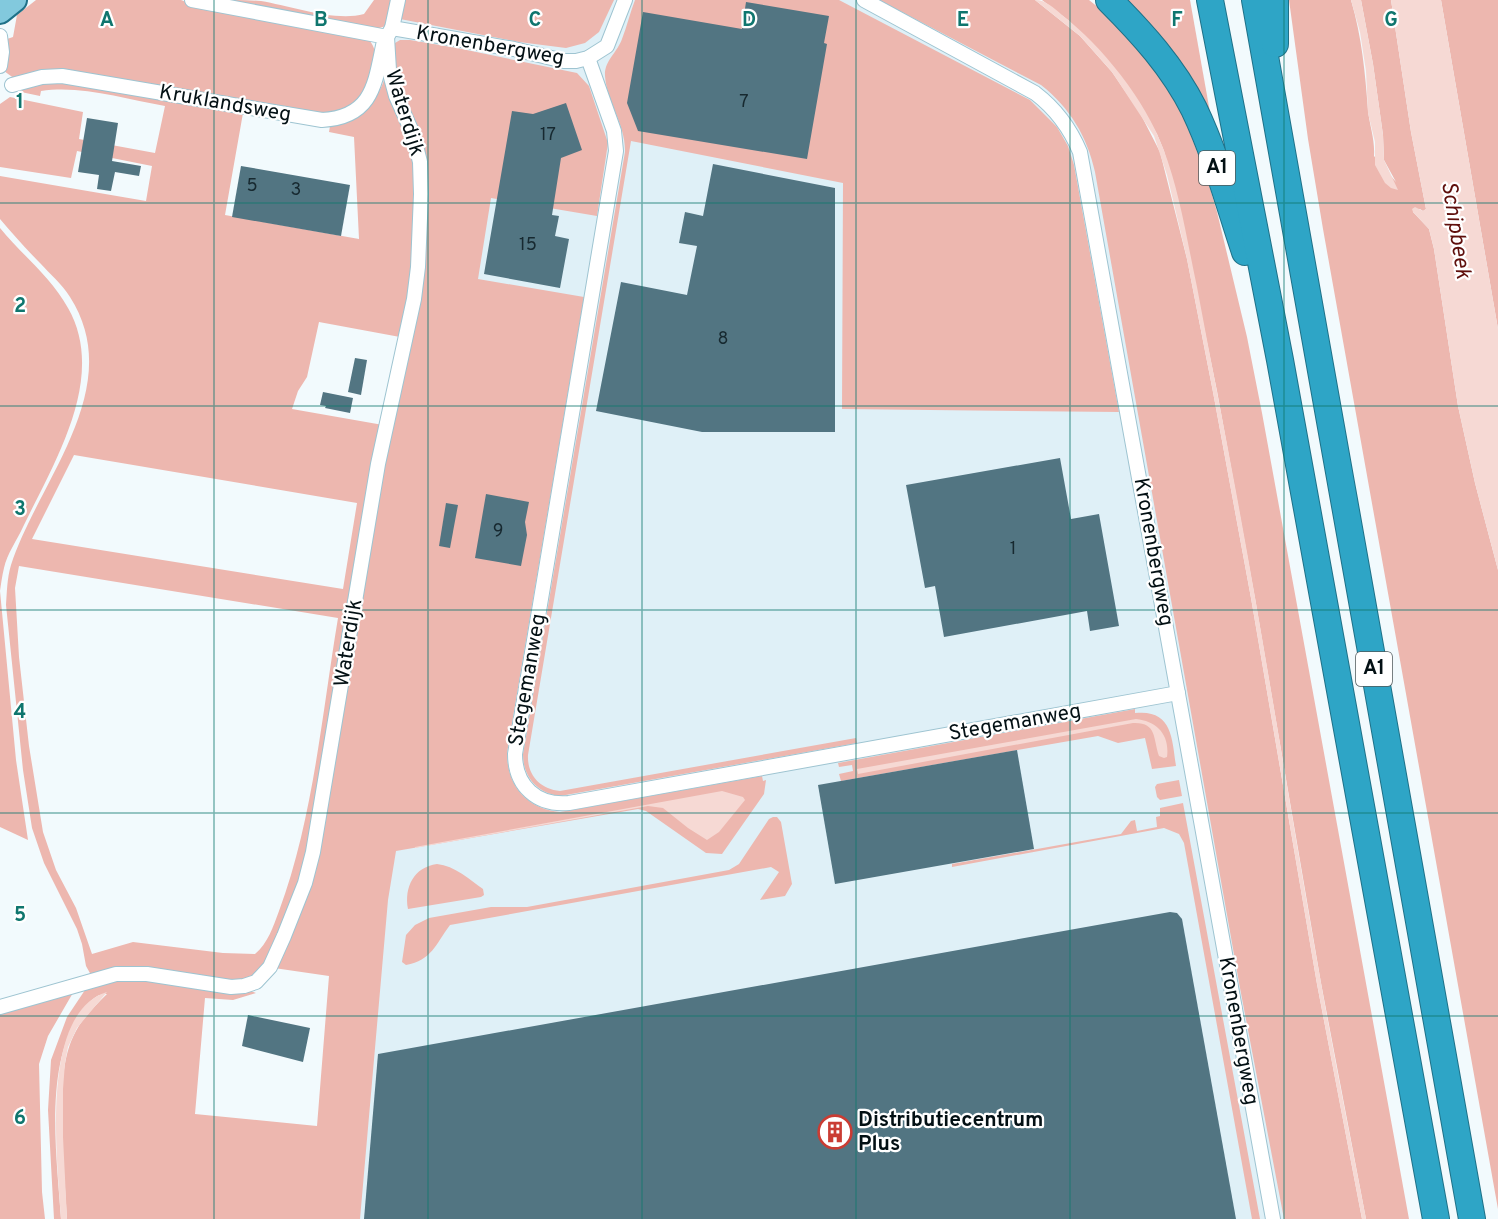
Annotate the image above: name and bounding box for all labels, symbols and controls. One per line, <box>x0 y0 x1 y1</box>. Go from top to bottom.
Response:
text: A <box>100 8 114 34</box>
text: B <box>314 8 328 34</box>
text: C <box>529 8 541 34</box>
text: D <box>742 8 756 34</box>
text: E <box>957 8 969 34</box>
text: F <box>1171 8 1183 34</box>
text: G <box>1384 8 1398 34</box>
street label: Kronenbergweg <box>414 20 566 72</box>
street label: Waterdijk <box>378 67 430 159</box>
street label: Kruklandsweg <box>157 79 293 129</box>
text: 1 <box>16 90 24 116</box>
house number: 7 <box>739 91 749 114</box>
house number: 17 <box>540 124 556 147</box>
road number: A1 <box>1199 151 1235 185</box>
house number: 5 <box>246 175 258 198</box>
house number: 3 <box>291 179 301 202</box>
water label: Schipbeek <box>1434 179 1476 282</box>
house number: 15 <box>519 234 537 257</box>
text: 2 <box>14 294 26 320</box>
house number: 8 <box>718 328 729 351</box>
street label: Kronenbergweg <box>1127 476 1179 628</box>
text: 3 <box>14 497 26 523</box>
house number: 9 <box>493 520 503 543</box>
house number: 1 <box>1010 538 1016 561</box>
street label: Waterdijk <box>329 597 369 689</box>
street label: Stegemanweg <box>503 612 553 748</box>
road number: A1 <box>1356 652 1392 686</box>
street label: Stegemanweg <box>947 698 1083 748</box>
text: 4 <box>14 700 26 726</box>
text: 5 <box>14 903 26 929</box>
street label: Kronenbergweg <box>1212 955 1264 1107</box>
text: 6 <box>14 1106 26 1132</box>
place label: Distributiecentrum Plus <box>858 1107 1044 1158</box>
building icon: Distributiecentrum Plus <box>817 1114 853 1150</box>

